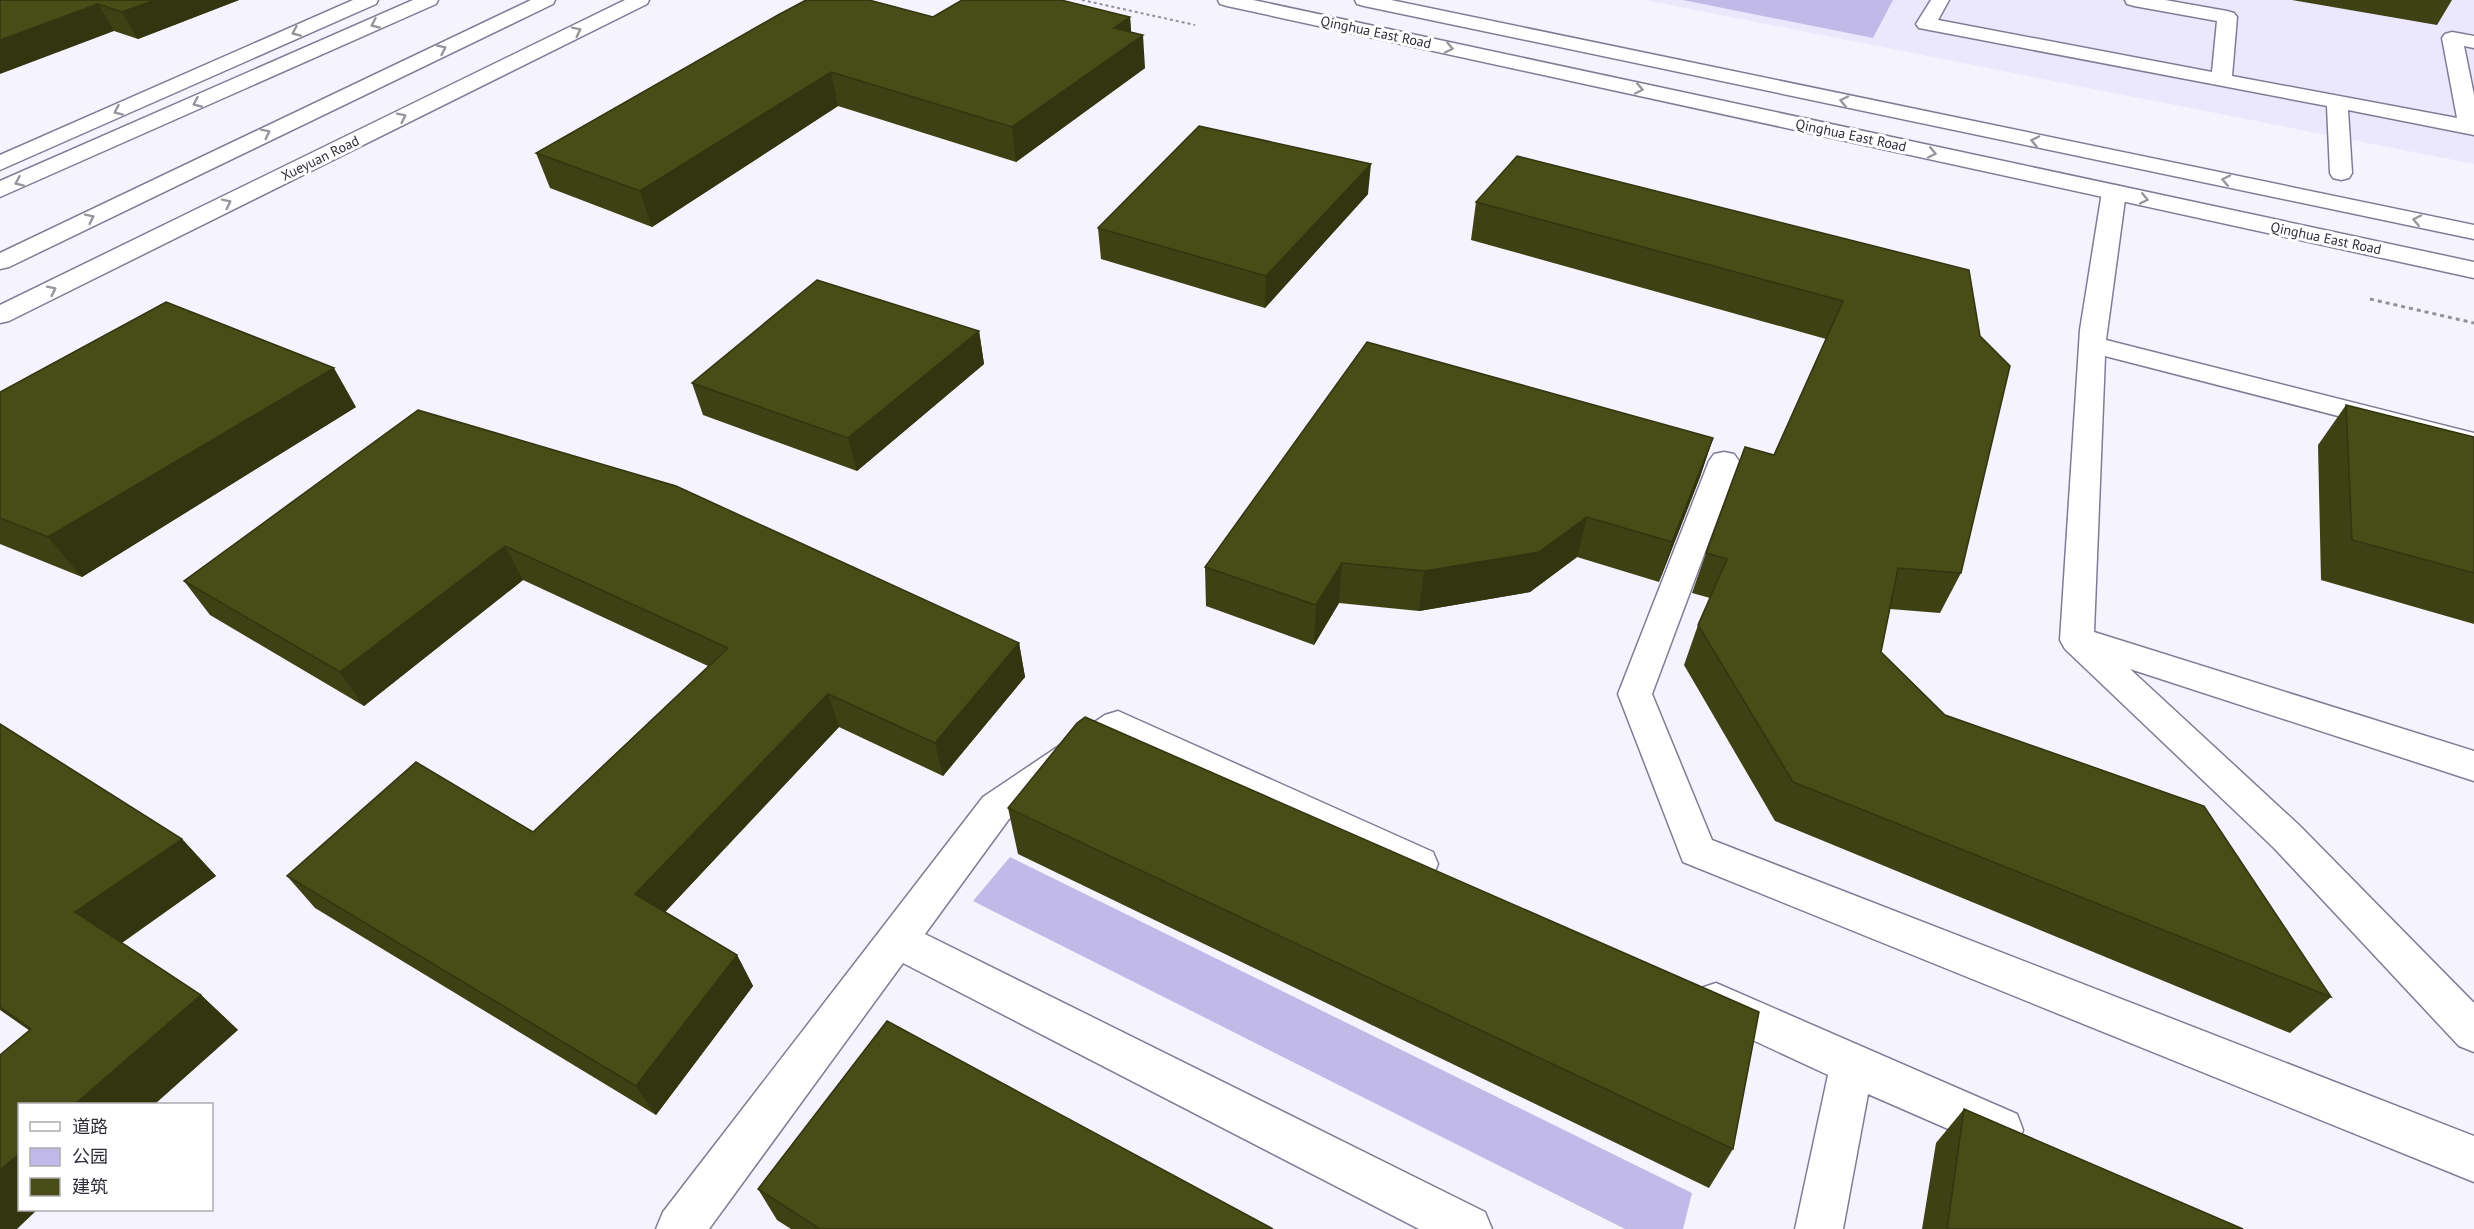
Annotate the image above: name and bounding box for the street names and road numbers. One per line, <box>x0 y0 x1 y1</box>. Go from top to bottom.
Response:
street label: Qinghua East Road <box>1319 11 1433 53</box>
street label: Qinghua East Road <box>1794 114 1908 156</box>
street label: Xueyuan Road <box>278 131 362 185</box>
street label: Qinghua East Road <box>2269 217 2383 259</box>

